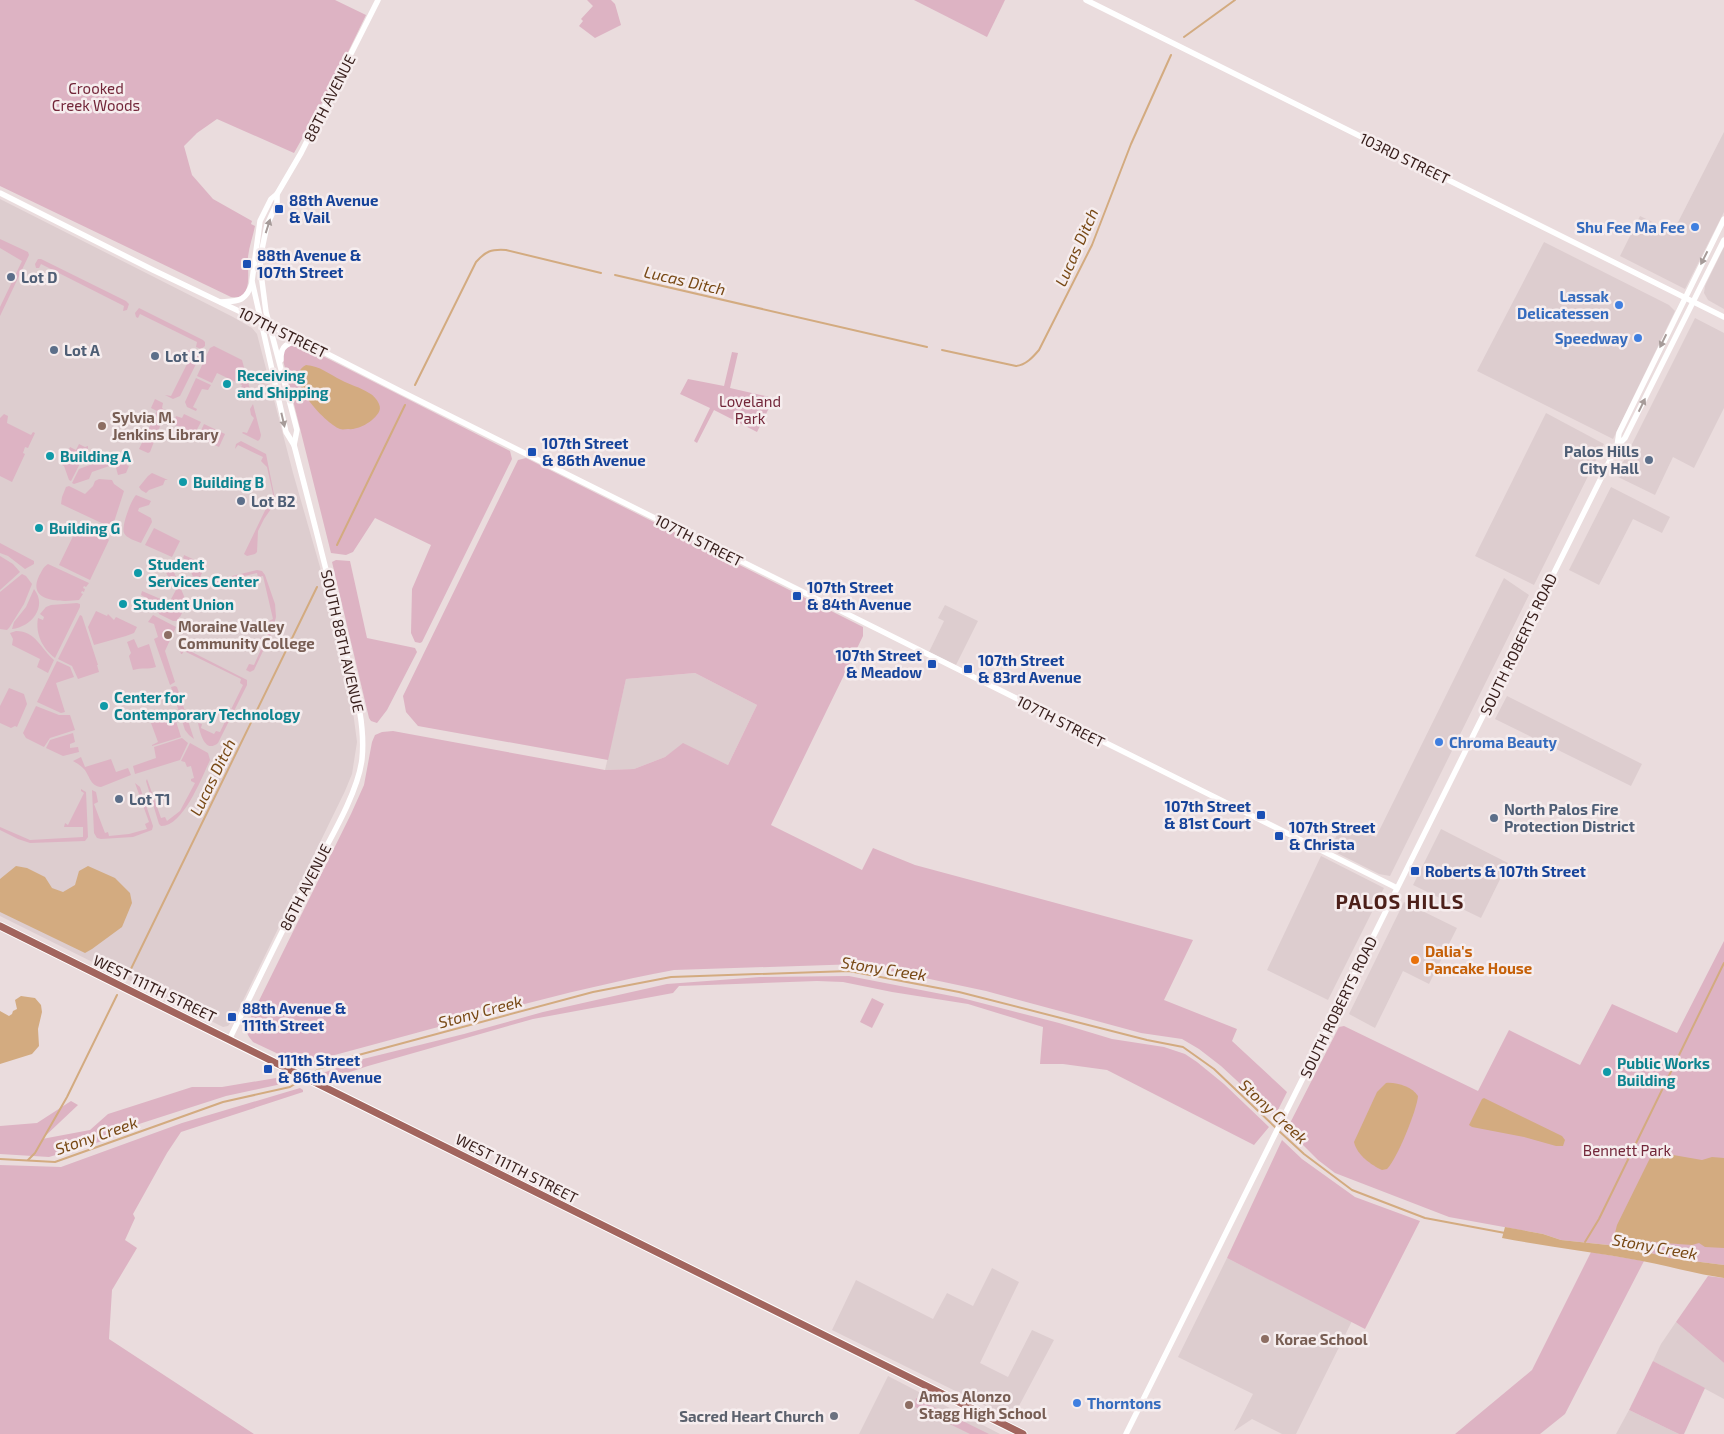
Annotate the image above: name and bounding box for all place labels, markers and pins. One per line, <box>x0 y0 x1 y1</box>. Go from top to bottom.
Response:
place label: 88th Avenue & Vail <box>289 191 378 226</box>
marker: 88th Avenue & Vail <box>273 203 285 215</box>
place label: Shu Fee Ma Fee <box>1576 218 1685 236</box>
marker: Shu Fee Ma Fee <box>1689 221 1701 233</box>
place label: 88th Avenue & 107th Street <box>257 246 362 281</box>
marker: 88th Avenue & 107th Street <box>241 258 253 270</box>
place label: Lot D <box>21 268 57 286</box>
marker: Lot D <box>5 271 17 283</box>
place label: Lassak Delicatessen <box>1517 287 1610 322</box>
marker: Lassak Delicatessen <box>1613 299 1625 311</box>
place label: Speedway <box>1555 329 1629 348</box>
marker: Speedway <box>1632 332 1644 344</box>
place label: Lot A <box>64 341 100 359</box>
marker: Lot A <box>48 344 60 356</box>
place label: Lot L1 <box>165 347 205 365</box>
marker: Lot L1 <box>149 350 161 362</box>
place label: Receiving and Shipping <box>237 366 329 401</box>
marker: Receiving and Shipping <box>221 378 233 390</box>
place label: Sylvia M. Jenkins Library <box>112 408 219 444</box>
marker: Sylvia M. Jenkins Library <box>96 420 108 432</box>
place label: 107th Street & 86th Avenue <box>542 434 646 469</box>
place label: Palos Hills City Hall <box>1564 442 1639 478</box>
marker: 107th Street & 86th Avenue <box>526 446 538 458</box>
place label: Building A <box>60 447 131 465</box>
marker: Building A <box>44 450 56 462</box>
marker: Palos Hills City Hall <box>1643 454 1655 466</box>
place label: Building B <box>193 473 264 491</box>
marker: Building B <box>177 476 189 488</box>
place label: Lot B2 <box>251 492 296 510</box>
marker: Lot B2 <box>235 495 247 507</box>
place label: Building G <box>49 519 120 537</box>
marker: Building G <box>33 522 45 534</box>
place label: Student Services Center <box>148 555 259 590</box>
marker: Student Services Center <box>132 567 144 579</box>
place label: 107th Street & 84th Avenue <box>807 578 911 613</box>
marker: 107th Street & 84th Avenue <box>791 590 803 602</box>
place label: Student Union <box>133 595 234 613</box>
marker: Student Union <box>117 598 129 610</box>
place label: Moraine Valley Community College <box>178 617 315 653</box>
marker: Moraine Valley Community College <box>162 629 174 641</box>
place label: 107th Street & Meadow <box>835 646 922 681</box>
place label: 107th Street & 83rd Avenue <box>978 651 1081 686</box>
marker: 107th Street & Meadow <box>926 658 938 670</box>
marker: 107th Street & 83rd Avenue <box>962 663 974 675</box>
place label: Center for Contemporary Technology <box>114 688 301 724</box>
marker: Center for Contemporary Technology <box>98 700 110 712</box>
place label: Chroma Beauty <box>1449 733 1558 752</box>
marker: Chroma Beauty <box>1433 736 1445 748</box>
place label: Lot T1 <box>129 790 170 808</box>
marker: Lot T1 <box>113 793 125 805</box>
place label: 107th Street & 81st Court <box>1164 797 1251 832</box>
place label: North Palos Fire Protection District <box>1504 800 1635 835</box>
marker: 107th Street & 81st Court <box>1255 809 1267 821</box>
marker: North Palos Fire Protection District <box>1488 812 1500 824</box>
place label: 107th Street & Christa <box>1289 818 1376 853</box>
marker: 107th Street & Christa <box>1273 830 1285 842</box>
place label: Roberts & 107th Street <box>1425 862 1586 880</box>
marker: Roberts & 107th Street <box>1409 865 1421 877</box>
place label: Dalia's Pancake House <box>1425 942 1532 977</box>
marker: Dalia's Pancake House <box>1409 954 1421 966</box>
place label: 88th Avenue & 111th Street <box>242 999 347 1034</box>
marker: 88th Avenue & 111th Street <box>226 1011 238 1023</box>
place label: 111th Street & 86th Avenue <box>278 1051 382 1086</box>
place label: Public Works Building <box>1617 1054 1710 1089</box>
marker: 111th Street & 86th Avenue <box>262 1063 274 1075</box>
marker: Public Works Building <box>1601 1066 1613 1078</box>
place label: Korae School <box>1275 1330 1368 1348</box>
marker: Korae School <box>1259 1333 1271 1345</box>
place label: Amos Alonzo Stagg High School <box>919 1387 1047 1422</box>
place label: Thorntons <box>1087 1394 1161 1412</box>
marker: Thorntons <box>1071 1397 1083 1409</box>
marker: Amos Alonzo Stagg High School <box>903 1399 915 1411</box>
place label: Sacred Heart Church <box>679 1407 824 1425</box>
marker: Sacred Heart Church <box>828 1410 840 1422</box>

